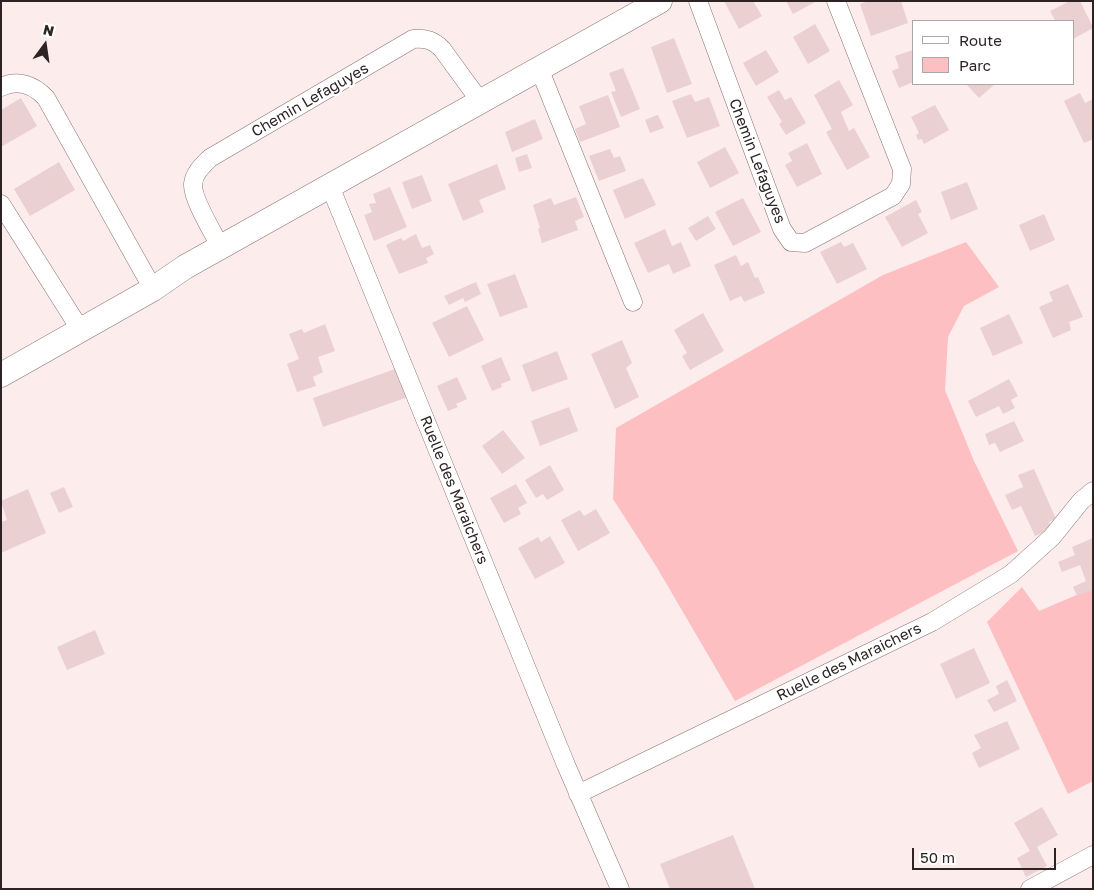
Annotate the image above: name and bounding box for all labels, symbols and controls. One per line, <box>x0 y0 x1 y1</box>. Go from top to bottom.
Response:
north arrow <box>20 20 70 70</box>
text: N <box>42 20 56 39</box>
legend <box>912 20 1074 85</box>
text: Route <box>959 31 1002 49</box>
text: Parc <box>959 56 991 74</box>
street label: Chemin Lefaguyes <box>248 59 372 141</box>
street label: Chemin Lefaguyes <box>725 96 789 226</box>
street label: Ruelle des Maraichers <box>416 413 492 567</box>
street label: Ruelle des Maraichers <box>774 619 924 705</box>
scale bar <box>914 838 1058 870</box>
text: 50 m <box>920 848 955 866</box>

